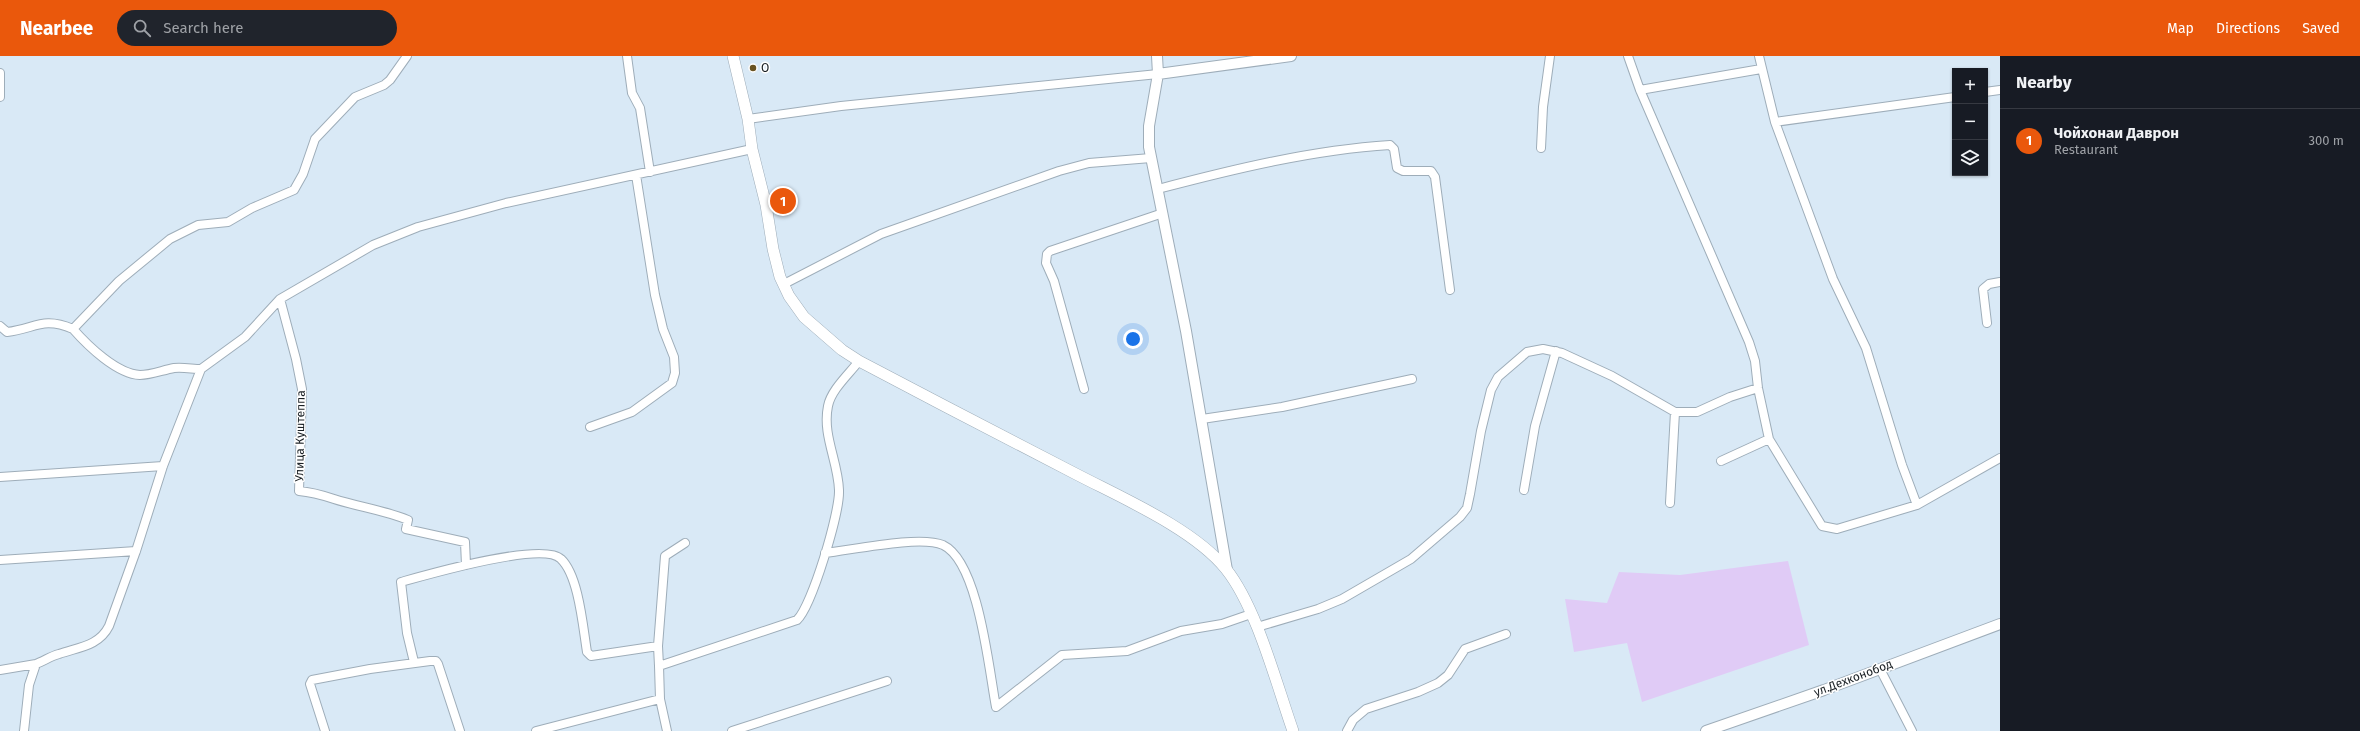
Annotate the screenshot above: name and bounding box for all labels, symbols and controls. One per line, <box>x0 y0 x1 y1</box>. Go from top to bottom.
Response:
search box <box>117 10 397 46</box>
text: Nearbee <box>20 17 93 40</box>
icon: search <box>131 17 153 39</box>
text: Search here <box>163 19 243 37</box>
text: Map <box>2167 20 2194 37</box>
text: Directions <box>2216 20 2280 37</box>
text: Saved <box>2302 20 2340 37</box>
place label: O <box>761 61 769 75</box>
marker: O <box>748 63 758 73</box>
map controls <box>1952 68 1988 176</box>
button: + <box>1952 68 1988 104</box>
text: Nearby <box>2016 72 2071 93</box>
button: − <box>1952 104 1988 140</box>
text: Чойхонаи Даврон <box>2054 124 2179 142</box>
text: 1 <box>2026 133 2032 148</box>
text: 300 m <box>2308 133 2344 148</box>
button: layers <box>1952 140 1988 176</box>
text: Restaurant <box>2054 142 2118 157</box>
pin: 1 <box>770 186 796 216</box>
your location <box>1123 329 1143 349</box>
street label: Улица Куштеппа <box>292 390 308 482</box>
street label: ул.Дехконобод <box>1812 656 1895 699</box>

